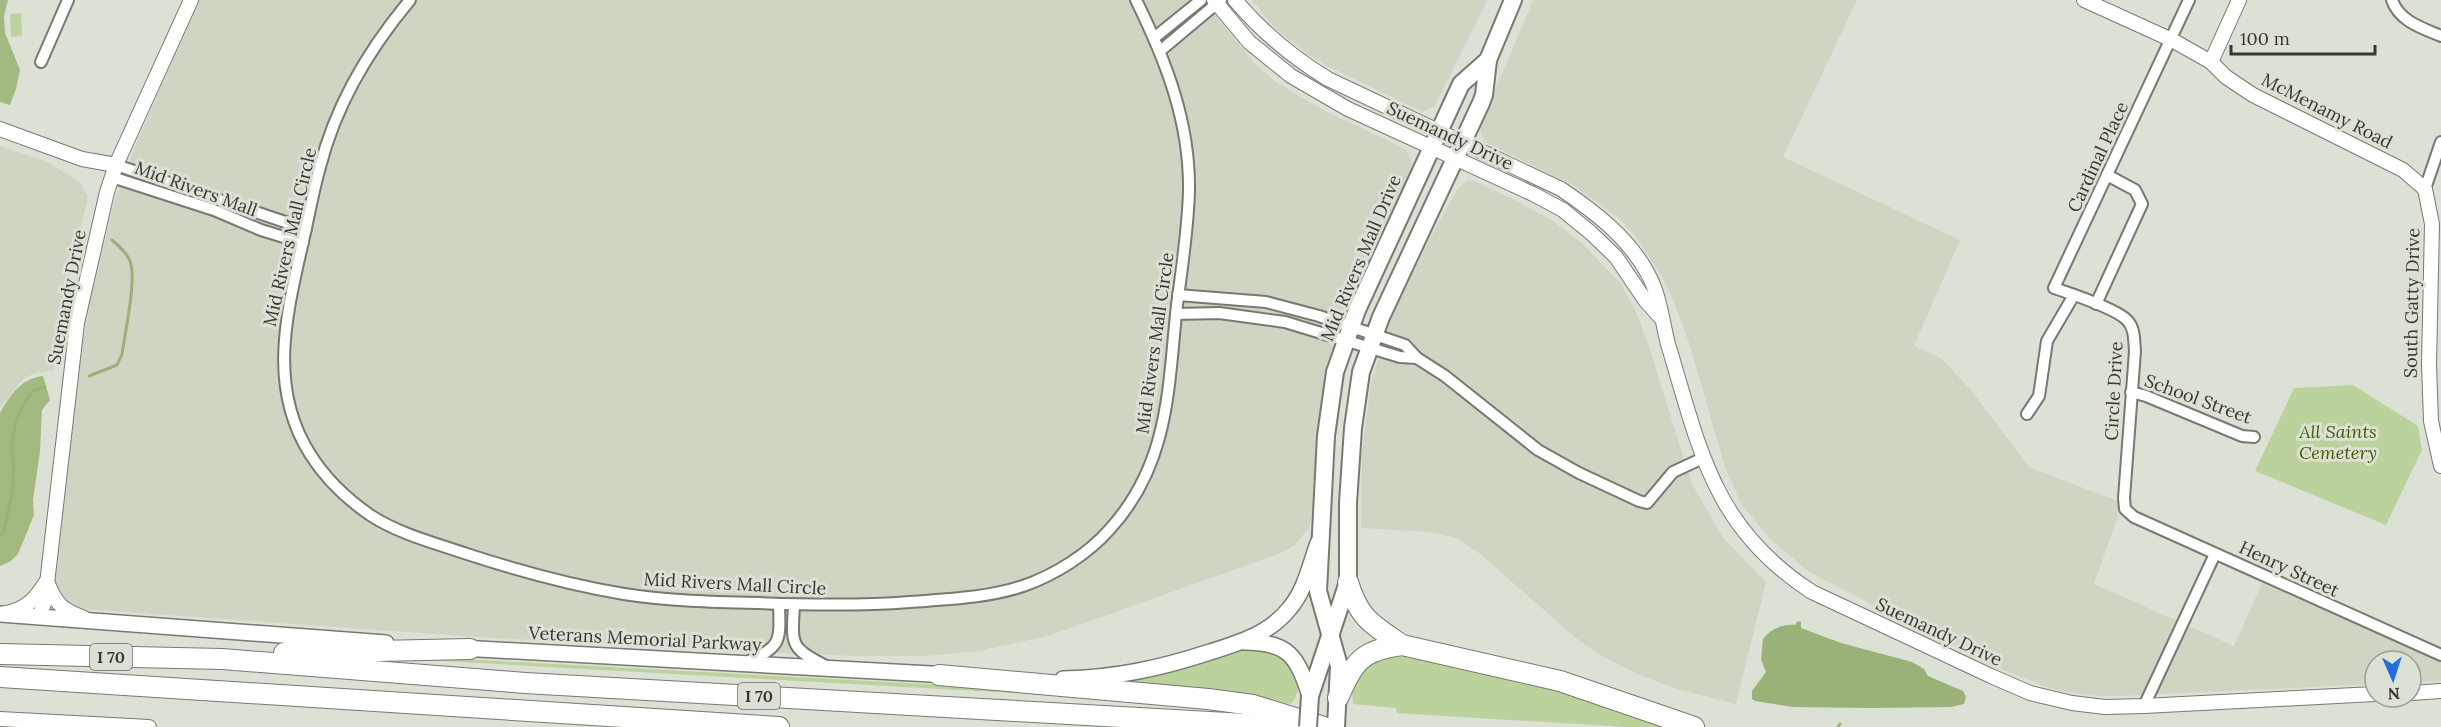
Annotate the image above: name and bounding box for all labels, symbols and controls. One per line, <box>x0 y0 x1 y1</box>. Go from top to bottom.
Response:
scale bar <box>2231 18 2375 56</box>
text: 100 m <box>2240 27 2290 50</box>
street label: McMenamy Road <box>2258 68 2397 154</box>
street label: Suemandy Drive <box>1383 96 1517 175</box>
street label: Cardinal Place <box>2062 98 2133 216</box>
street label: Mid Rivers Mall Circle <box>258 145 321 329</box>
street label: Mid Rivers Mall <box>132 156 261 221</box>
street label: Mid Rivers Mall Drive <box>1315 171 1406 344</box>
street label: Suemandy Drive <box>42 227 91 366</box>
street label: South Gatty Drive <box>2399 227 2424 378</box>
street label: Mid Rivers Mall Circle <box>1130 251 1179 435</box>
street label: Circle Drive <box>2099 341 2128 441</box>
street label: School Street <box>2141 369 2255 429</box>
park label: All Saints Cemetery <box>2298 420 2377 464</box>
street label: Henry Street <box>2236 535 2343 602</box>
street label: Mid Rivers Mall Circle <box>643 567 827 600</box>
street label: Suemandy Drive <box>1872 592 2006 671</box>
street label: Veterans Memorial Parkway <box>527 621 763 656</box>
road number: I 70 <box>90 644 132 670</box>
north arrow <box>2363 649 2423 709</box>
road number: I 70 <box>738 683 780 709</box>
text: N <box>2387 684 2400 704</box>

